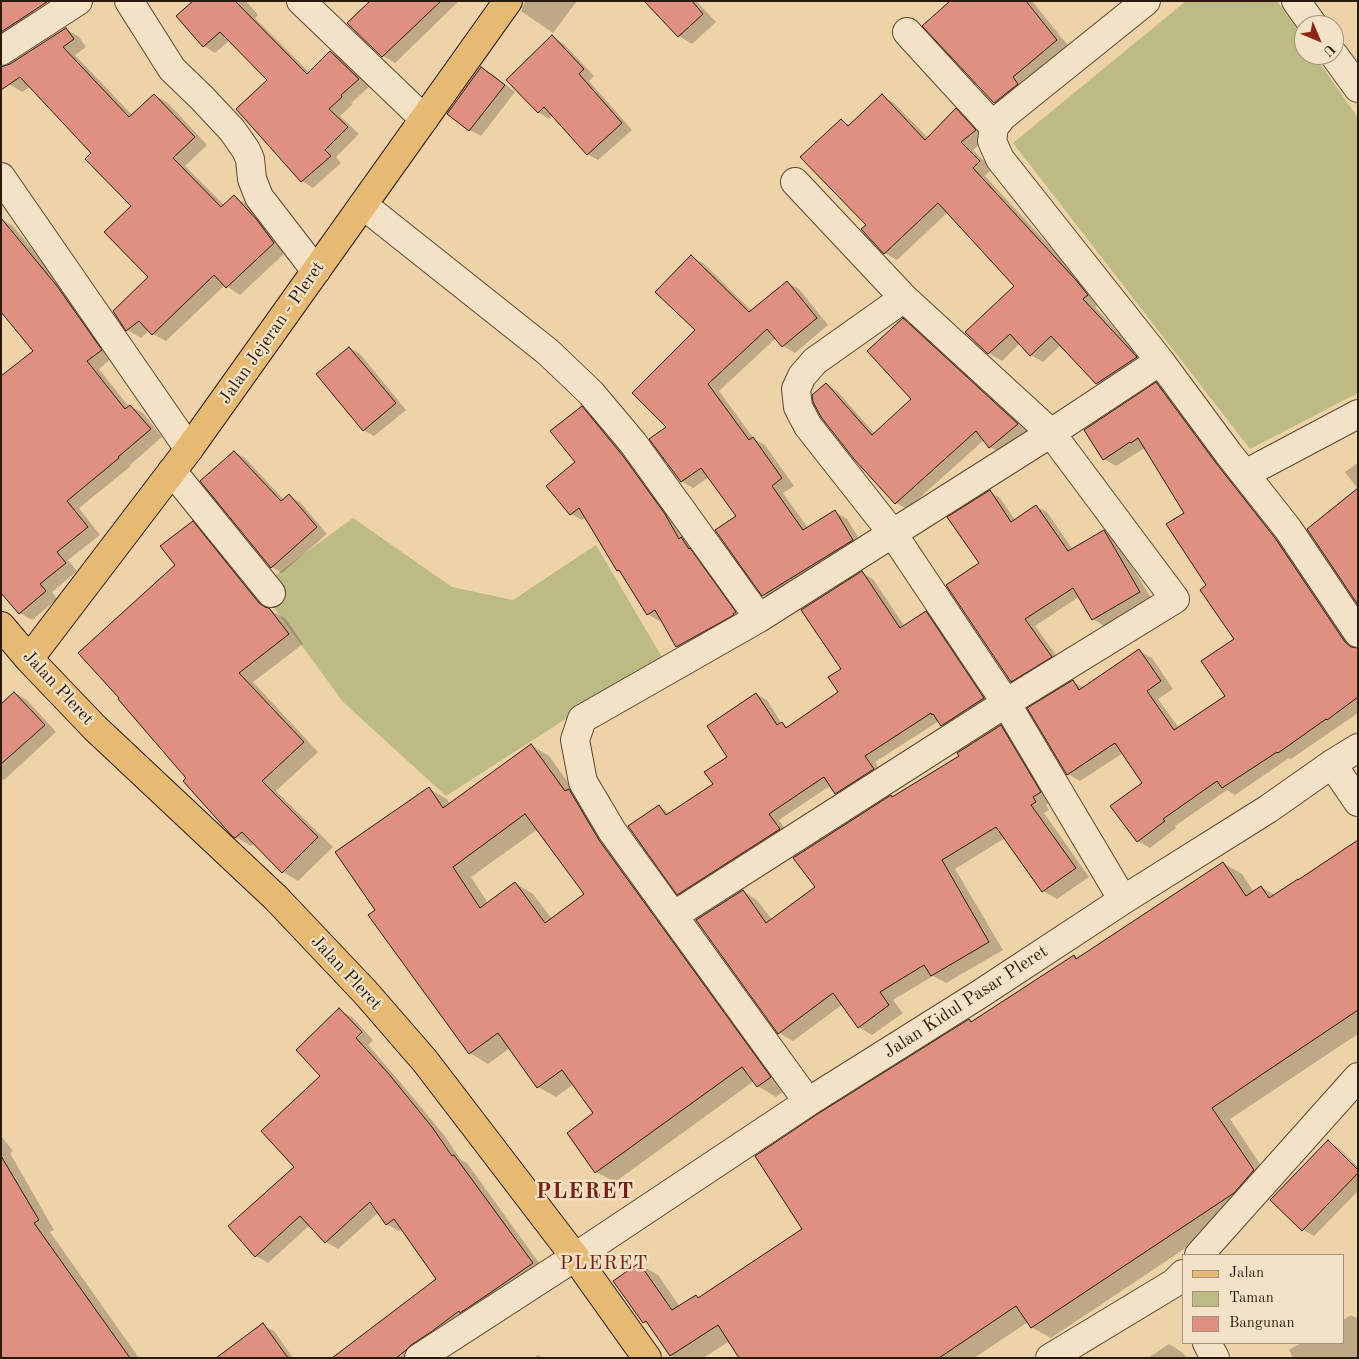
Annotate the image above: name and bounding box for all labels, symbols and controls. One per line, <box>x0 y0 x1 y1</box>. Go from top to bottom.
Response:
north arrow <box>1294 15 1344 65</box>
text: U <box>1320 41 1338 59</box>
street label: Jalan Jejeran - Pleret <box>215 257 329 409</box>
street label: Jalan Pleret <box>18 646 98 730</box>
street label: Jalan Pleret <box>306 931 386 1015</box>
street label: Jalan Kidul Pasar Pleret <box>880 941 1052 1063</box>
district label: PLERET <box>535 1179 635 1205</box>
district label: PLERET <box>559 1252 649 1276</box>
legend <box>1182 1254 1344 1344</box>
text: Jalan <box>1229 1266 1264 1281</box>
text: Taman <box>1229 1291 1274 1306</box>
text: Bangunan <box>1229 1316 1295 1331</box>

